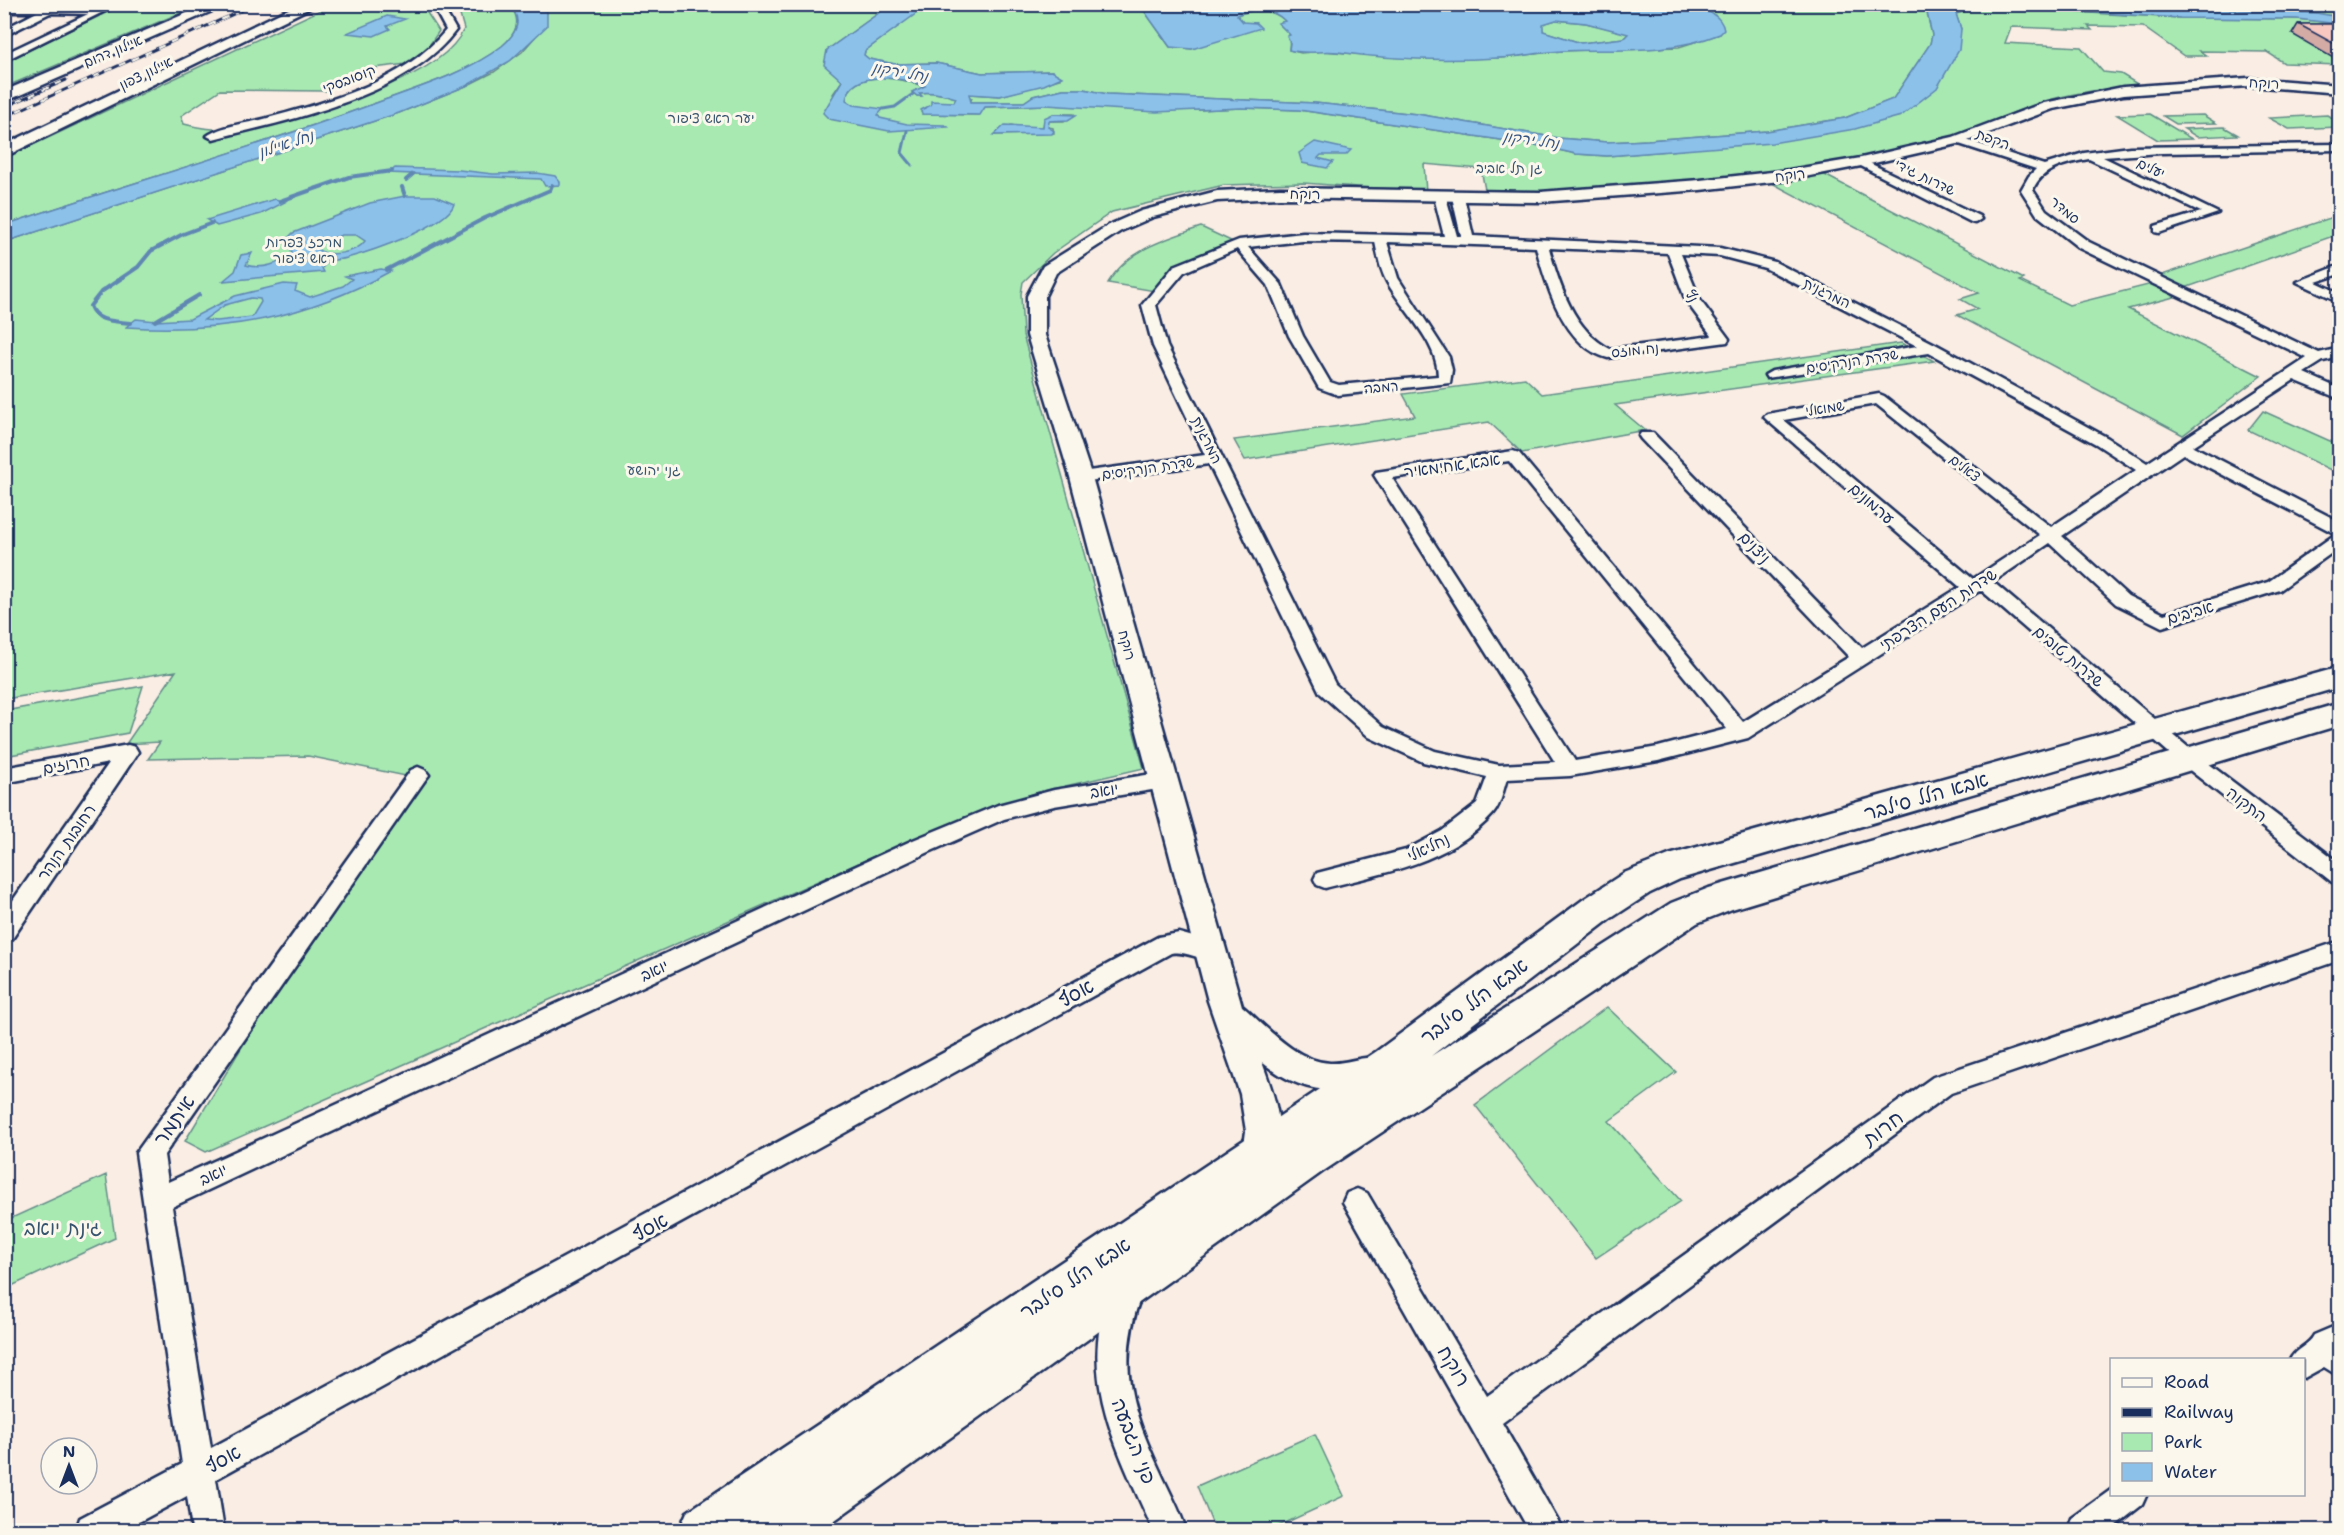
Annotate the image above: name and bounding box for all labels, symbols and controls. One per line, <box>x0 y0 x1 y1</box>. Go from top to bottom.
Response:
street label: איילון דרום <box>81 31 145 71</box>
street label: איילון צפון <box>116 52 176 94</box>
water label: נחל ירקון <box>871 57 931 87</box>
street label: קוסובסקי <box>320 61 378 97</box>
street label: רוקח <box>2248 73 2280 93</box>
park label: יער ראש ציפור <box>668 109 754 127</box>
street label: רקפת <box>1973 124 2012 154</box>
water label: נחל איילון <box>256 125 318 162</box>
water label: נחל ירקון <box>1502 126 1562 154</box>
street label: יעלים <box>2134 154 2168 182</box>
street label: שדרות גידי <box>1892 155 1959 200</box>
park label: גן תל אביב <box>1476 159 1543 177</box>
street label: רוקח <box>1774 164 1806 186</box>
street label: רוקח <box>1290 185 1320 203</box>
street label: סמדר <box>2046 192 2084 228</box>
park label: מרכז צפרות ראש ציפור <box>265 233 342 267</box>
street label: המרגנית <box>1800 274 1854 312</box>
street label: נץ <box>1681 287 1703 305</box>
street label: נח מוזס <box>1610 339 1660 361</box>
street label: שדרת הנרקיסים <box>1804 345 1900 377</box>
street label: רמבה <box>1363 377 1399 397</box>
street label: שמואלי <box>1804 396 1846 420</box>
street label: המרגנית <box>1188 413 1226 467</box>
street label: אבא אחימאיר <box>1403 448 1502 483</box>
street label: צאלים <box>1946 450 1984 486</box>
street label: שדרת הנרקיסים <box>1100 453 1196 483</box>
park label: גני יהושע <box>627 461 681 479</box>
street label: ערמונים <box>1845 478 1899 529</box>
street label: ניצנים <box>1734 527 1775 568</box>
street label: שדרות העם הצרפתי <box>1876 564 2001 655</box>
street label: אביבים <box>2164 596 2216 629</box>
street label: שדרות טובים <box>2029 621 2108 692</box>
street label: רוקח <box>1114 628 1140 662</box>
street label: חרוזים <box>41 750 92 779</box>
street label: אבא הלל סילבר <box>1861 766 1991 826</box>
street label: יואב <box>1088 778 1120 803</box>
street label: התקוה <box>2222 782 2271 827</box>
street label: רחובות הנהר <box>32 800 101 885</box>
street label: נחליאלי <box>1404 828 1453 867</box>
street label: אבא הלל סילבר <box>1415 952 1533 1050</box>
street label: יואב <box>637 955 672 986</box>
street label: אסף <box>1054 973 1098 1013</box>
street label: איתמר <box>147 1090 201 1150</box>
street label: חרות <box>1857 1104 1909 1152</box>
street label: יואב <box>196 1159 231 1190</box>
street label: אסף <box>628 1207 672 1247</box>
park label: גינת יואב <box>24 1215 102 1241</box>
street label: אבא הלל סילבר <box>1015 1231 1135 1325</box>
street label: רוקח <box>1432 1341 1476 1391</box>
legend <box>2110 1358 2305 1496</box>
text: Road <box>2164 1370 2209 1394</box>
street label: פני הגבעה <box>1106 1394 1162 1488</box>
text: Railway <box>2164 1400 2234 1424</box>
text: Park <box>2164 1430 2203 1454</box>
north arrow <box>39 1436 99 1496</box>
street label: אסף <box>201 1439 245 1479</box>
text: N <box>63 1441 75 1462</box>
text: Water <box>2164 1460 2217 1484</box>

